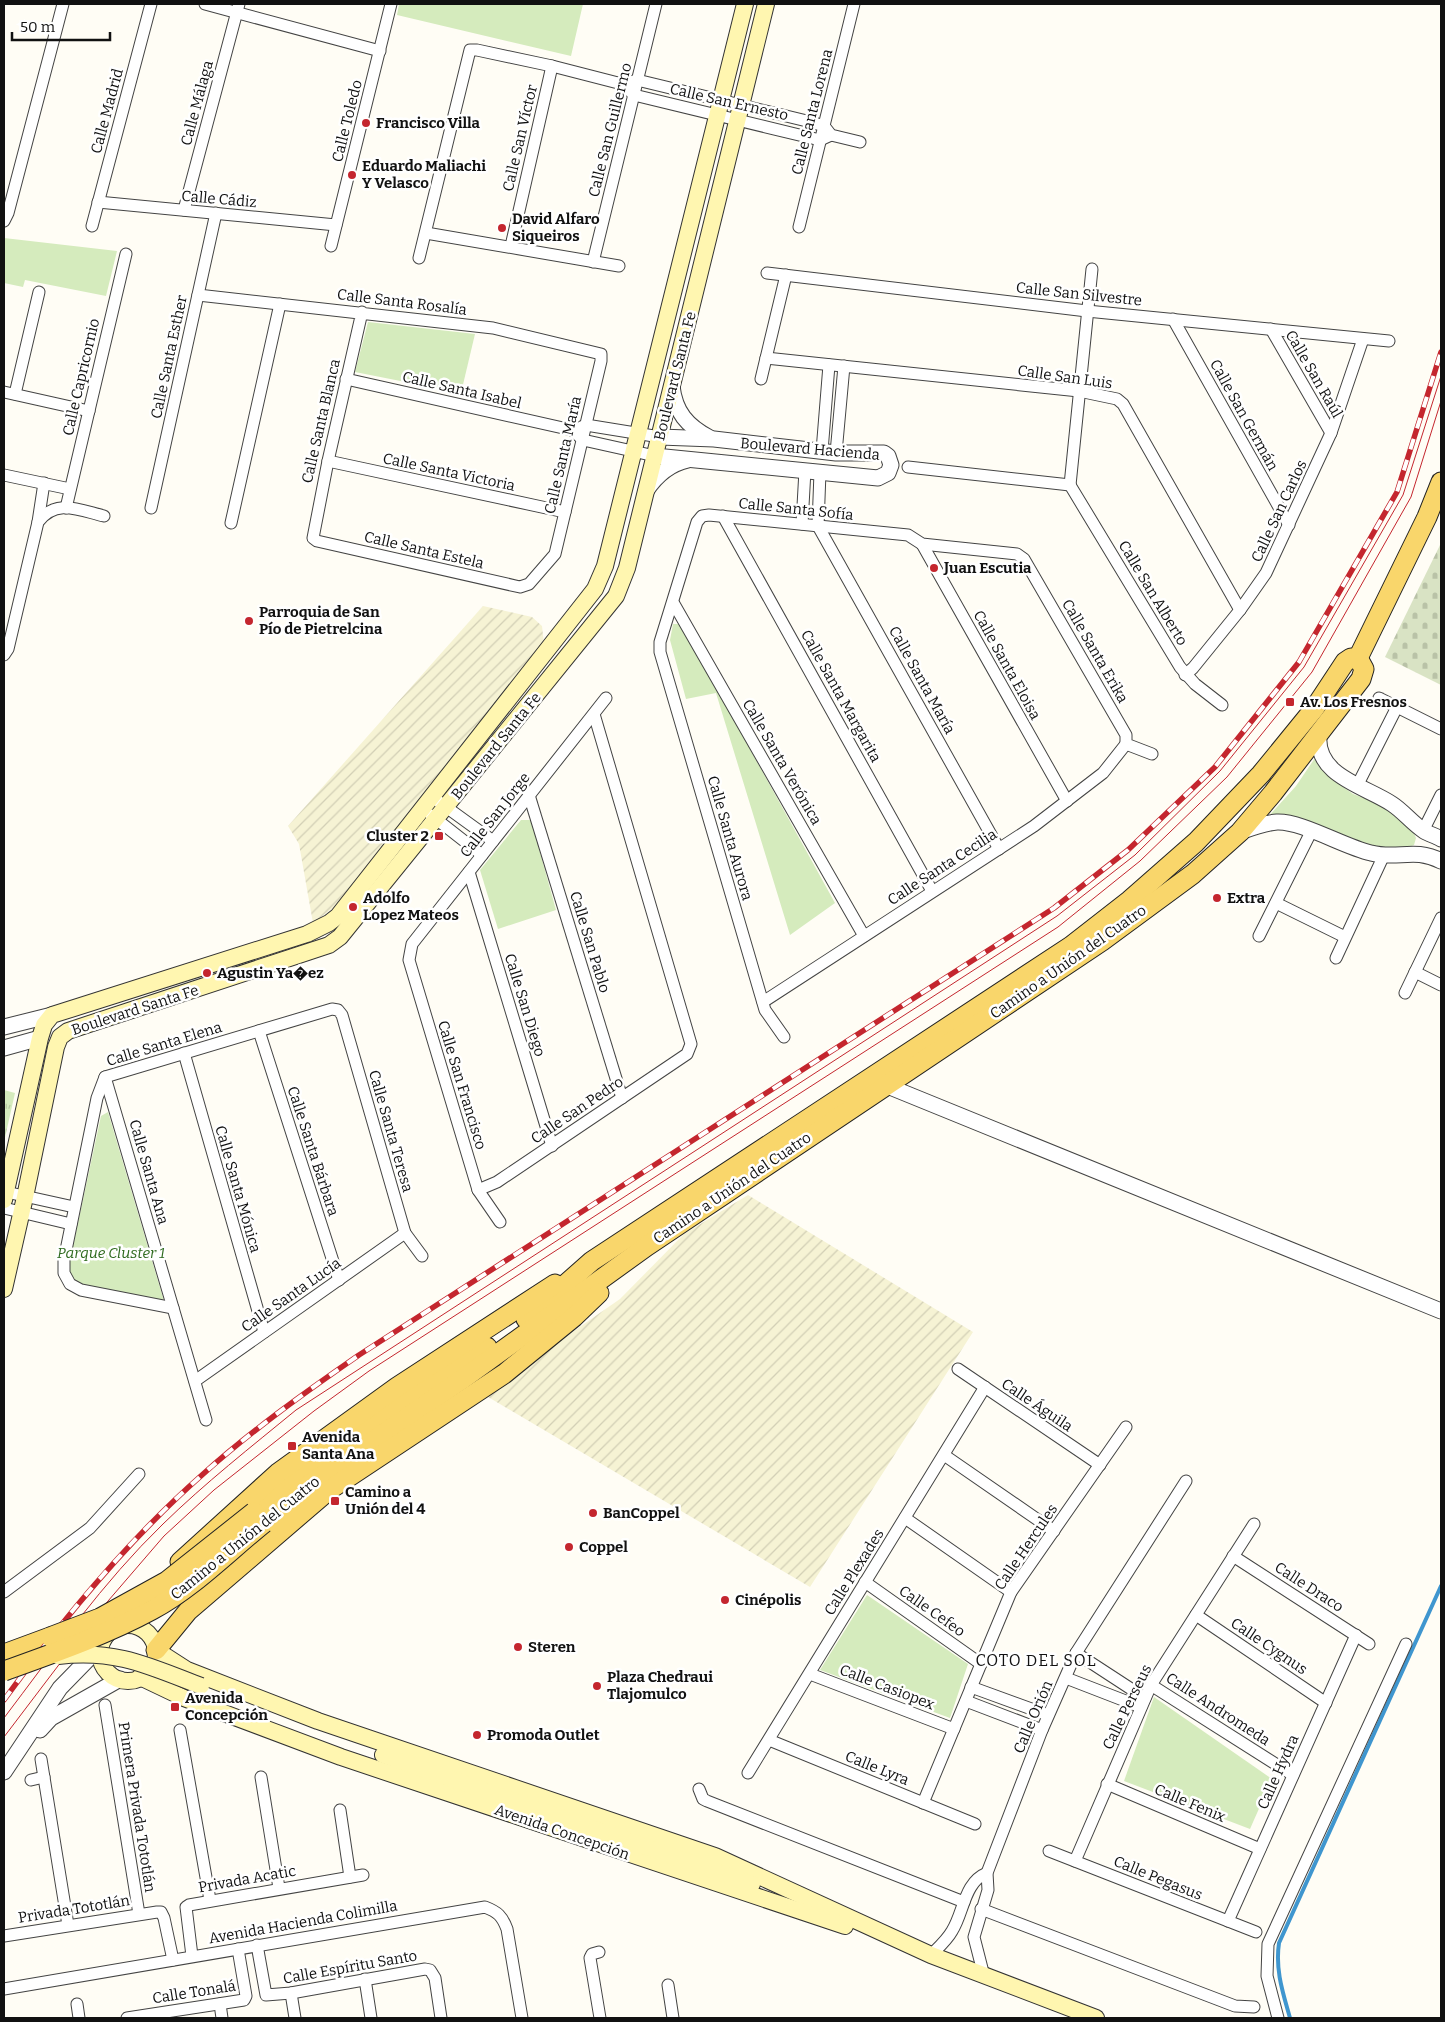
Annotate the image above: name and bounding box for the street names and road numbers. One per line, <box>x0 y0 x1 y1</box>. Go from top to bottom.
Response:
street label: Calle Santa Lorena <box>788 47 836 177</box>
street label: Calle Málaga <box>177 58 217 148</box>
street label: Calle San Guillermo <box>585 61 635 199</box>
street label: Calle Madrid <box>87 66 127 156</box>
street label: Calle Toledo <box>328 78 366 164</box>
street label: Calle San Ernesto <box>668 80 790 124</box>
street label: Calle San Víctor <box>499 82 541 193</box>
street label: Calle Cádiz <box>181 187 257 211</box>
street label: Calle San Silvestre <box>1015 278 1143 310</box>
street label: Calle Santa Rosalía <box>336 285 468 319</box>
street label: Calle Santa Esther <box>147 293 191 420</box>
street label: Boulevard Santa Fe <box>650 310 700 442</box>
street label: Calle Capricornio <box>59 317 103 437</box>
street label: Calle San Raúl <box>1282 327 1346 421</box>
street label: Calle San Germán <box>1206 356 1282 474</box>
street label: Calle Santa Blanca <box>298 357 344 485</box>
street label: Calle San Luis <box>1016 361 1114 393</box>
street label: Calle Santa Isabel <box>401 368 523 412</box>
street label: Calle Santa María <box>541 394 585 516</box>
street label: Boulevard Hacienda <box>739 434 881 464</box>
street label: Calle Santa Victoria <box>381 449 517 495</box>
street label: Calle San Carlos <box>1247 457 1311 565</box>
street label: Calle Santa Sofía <box>738 494 854 524</box>
street label: Calle Santa Estela <box>362 527 486 573</box>
street label: Calle San Alberto <box>1115 537 1191 649</box>
street label: Calle Santa Erika <box>1058 596 1132 706</box>
street label: Calle Santa Eloisa <box>969 607 1045 723</box>
street label: Calle Santa María <box>885 623 959 737</box>
street label: Calle Santa Margarita <box>797 627 885 765</box>
street label: Boulevard Santa Fe <box>447 689 545 803</box>
street label: Calle Santa Verónica <box>739 696 825 828</box>
street label: Calle San Jorge <box>456 769 534 861</box>
street label: Calle Santa Aurora <box>704 774 756 902</box>
street label: Calle Santa Cecilia <box>884 825 1000 909</box>
street label: Calle San Pablo <box>566 889 614 995</box>
street label: Camino a Unión del Cuatro <box>986 901 1150 1023</box>
street label: Calle San Diego <box>501 951 549 1059</box>
street label: Boulevard Santa Fe <box>69 981 201 1039</box>
street label: Calle Santa Elena <box>104 1018 224 1070</box>
street label: Calle San Francisco <box>434 1018 490 1152</box>
street label: Calle Santa Teresa <box>365 1068 417 1194</box>
street label: Calle San Pedro <box>527 1072 627 1148</box>
street label: Calle Santa Bárbara <box>284 1084 342 1218</box>
street label: Calle Santa Ana <box>125 1117 173 1227</box>
street label: Calle Santa Mónica <box>211 1123 265 1255</box>
street label: Camino a Unión del Cuatro <box>650 1128 814 1248</box>
street label: Calle Santa Lucía <box>238 1254 344 1336</box>
street label: Calle Águila <box>998 1375 1076 1435</box>
street label: Camino a Unión del Cuatro <box>167 1472 323 1604</box>
street label: Calle Hercules <box>991 1501 1061 1593</box>
street label: Calle Plexades <box>820 1525 888 1619</box>
street label: Calle Draco <box>1271 1558 1347 1616</box>
street label: Calle Cefeo <box>895 1582 969 1640</box>
street label: Calle Cygnus <box>1227 1614 1311 1678</box>
street label: Calle Casiopex <box>837 1661 938 1714</box>
street label: Calle Perseus <box>1099 1661 1155 1753</box>
street label: Calle Andromeda <box>1163 1669 1273 1749</box>
street label: Calle Orión <box>1010 1677 1057 1756</box>
street label: Primera Privada Tototlán <box>115 1720 159 1894</box>
street label: Calle Hydra <box>1254 1732 1302 1812</box>
street label: Calle Lyra <box>842 1747 912 1789</box>
street label: Calle Fenix <box>1152 1780 1229 1826</box>
street label: Avenida Concepción <box>492 1800 632 1864</box>
street label: Calle Pegasus <box>1111 1852 1205 1904</box>
street label: Privada Acatic <box>197 1862 297 1896</box>
street label: Privada Tototlán <box>17 1891 132 1927</box>
street label: Avenida Hacienda Colimilla <box>207 1897 399 1947</box>
street label: Calle Espíritu Santo <box>282 1946 418 1988</box>
street label: Calle Tonalá <box>151 1977 237 2007</box>

